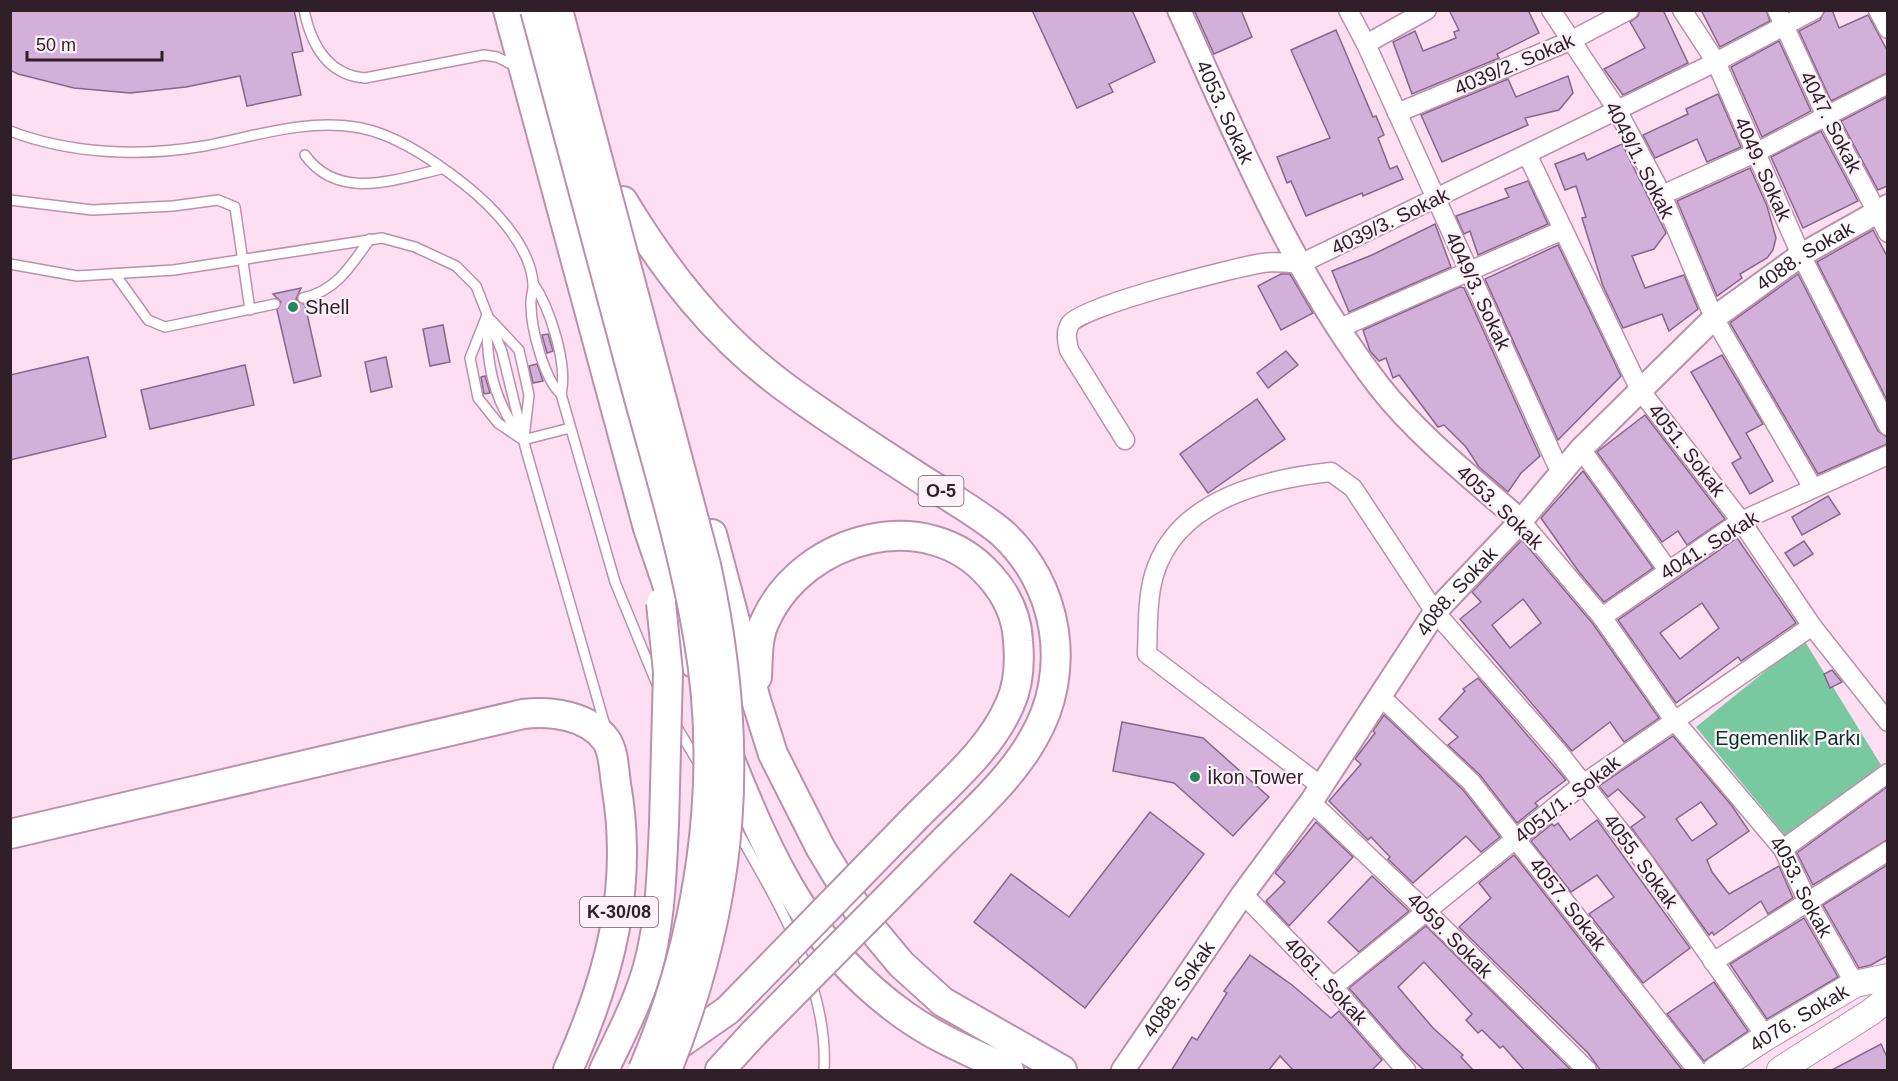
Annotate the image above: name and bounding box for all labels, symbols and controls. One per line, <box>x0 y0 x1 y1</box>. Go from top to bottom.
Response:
scale bar <box>27 24 162 62</box>
street label: 4039/2. Sokak <box>1451 29 1578 99</box>
text: 50 m <box>36 35 76 55</box>
street label: 4053. Sokak <box>1192 57 1259 168</box>
street label: 4047. Sokak <box>1796 67 1866 177</box>
street label: 4049/1. Sokak <box>1601 98 1679 223</box>
street label: 4049. Sokak <box>1730 114 1796 225</box>
street label: 4039/3. Sokak <box>1328 183 1453 259</box>
street label: 4088. Sokak <box>1752 216 1858 295</box>
street label: 4049/3. Sokak <box>1441 228 1515 354</box>
place label: Shell <box>305 296 349 318</box>
marker: Shell <box>286 300 300 314</box>
street label: 4051. Sokak <box>1644 399 1731 501</box>
street label: 4053. Sokak <box>1452 460 1548 554</box>
road number: O-5 <box>918 476 964 506</box>
street label: 4041. Sokak <box>1656 506 1763 584</box>
street label: 4088. Sokak <box>1412 542 1502 640</box>
park label: Egemenlik Parkı <box>1715 727 1861 749</box>
street label: 4051/1. Sokak <box>1510 750 1625 847</box>
place label: İkon Tower <box>1207 766 1304 788</box>
marker: İkon Tower <box>1188 770 1202 784</box>
street label: 4055. Sokak <box>1599 810 1683 913</box>
street label: 4053. Sokak <box>1766 831 1837 942</box>
street label: 4057. Sokak <box>1525 853 1612 955</box>
street label: 4059. Sokak <box>1403 888 1498 983</box>
road number: K-30/08 <box>580 897 658 927</box>
street label: 4061. Sokak <box>1280 933 1373 1030</box>
street label: 4088. Sokak <box>1138 936 1219 1041</box>
street label: 4076. Sokak <box>1745 979 1853 1056</box>

